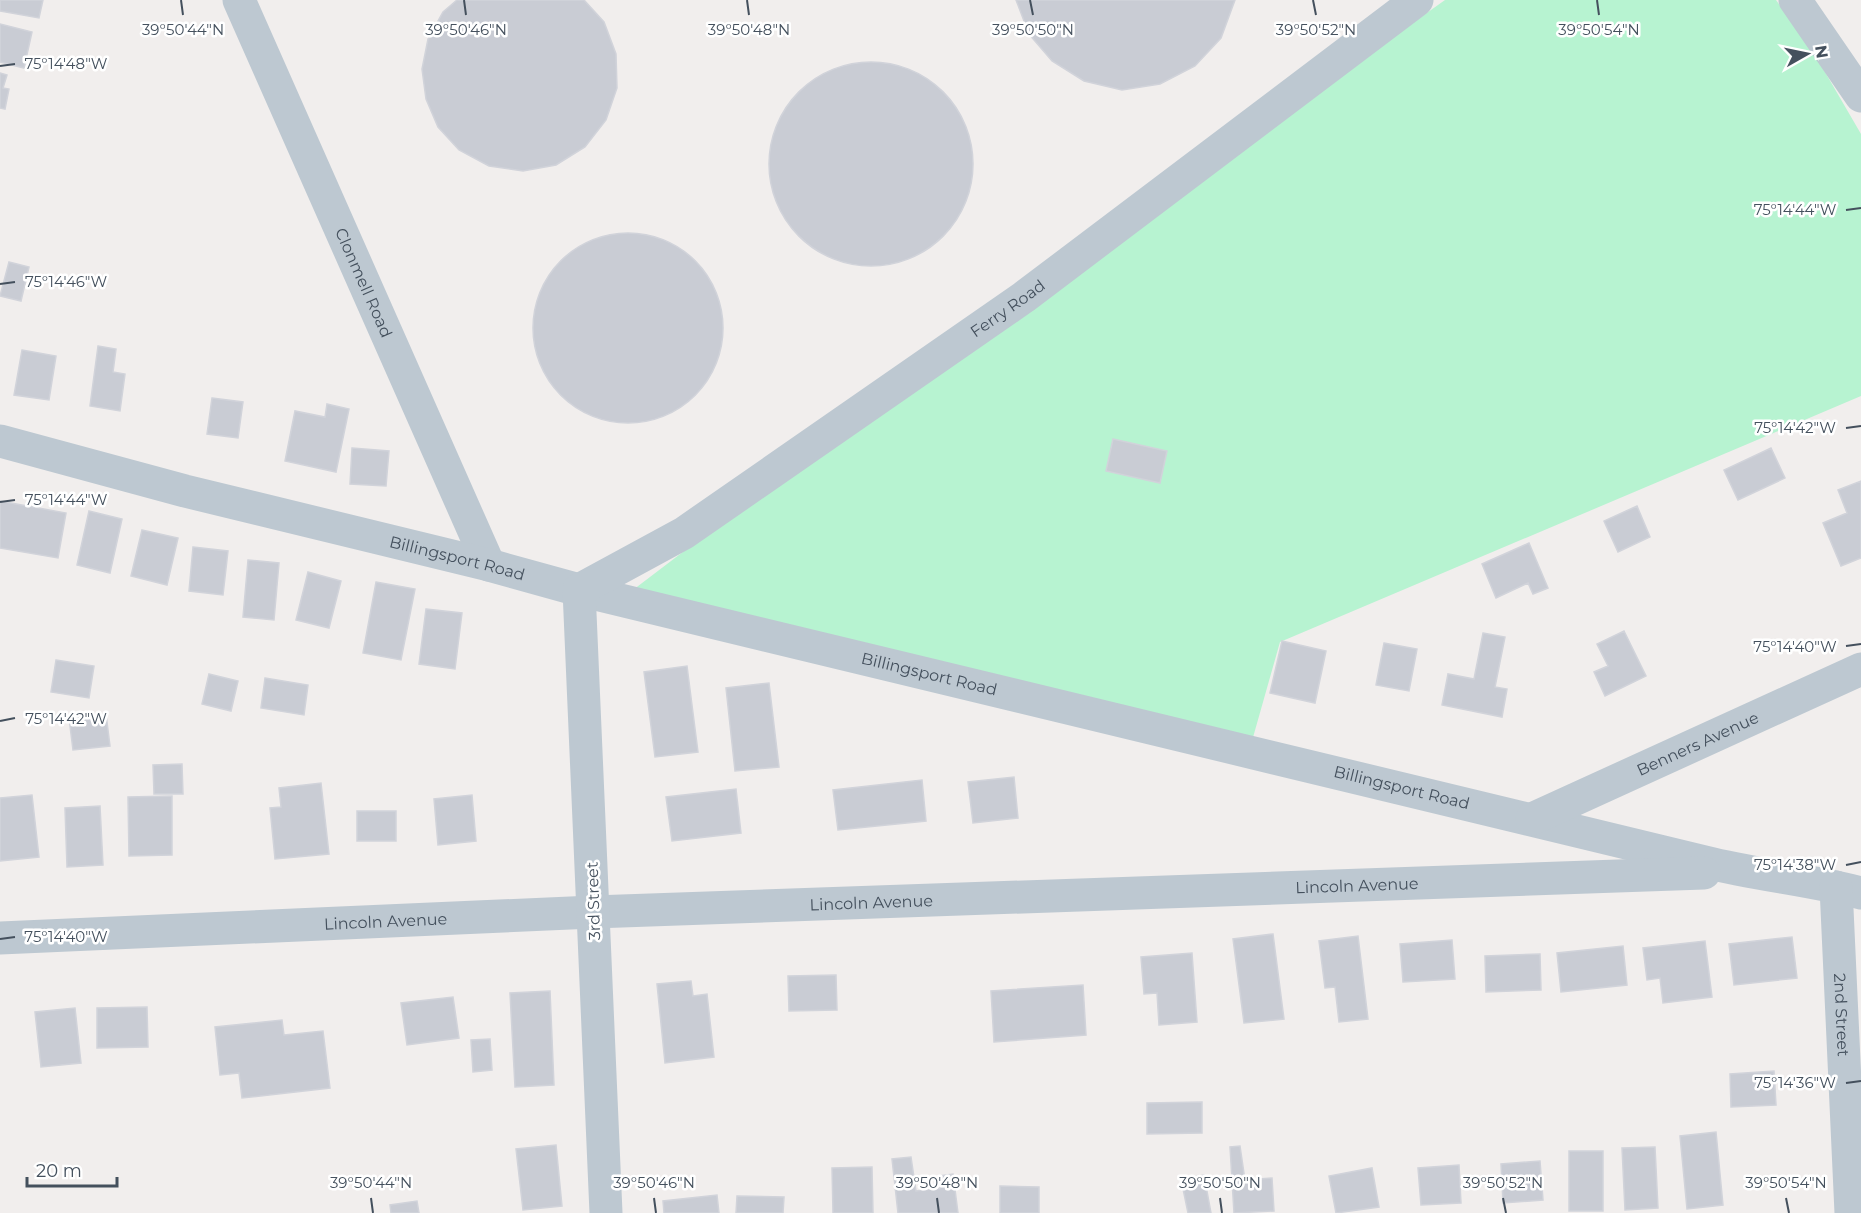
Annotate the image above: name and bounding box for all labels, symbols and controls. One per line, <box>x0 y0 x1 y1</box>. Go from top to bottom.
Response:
text: 39°50'44"N <box>142 20 224 39</box>
text: 39°50'46"N <box>425 20 507 39</box>
text: 39°50'48"N <box>708 20 790 39</box>
text: 39°50'50"N <box>992 20 1074 39</box>
text: 39°50'52"N <box>1276 20 1356 39</box>
text: 39°50'54"N <box>1558 20 1640 39</box>
north arrow <box>1777 24 1837 84</box>
text: N <box>1811 44 1832 60</box>
text: 75°14'48"W <box>25 54 108 73</box>
text: 75°14'44"W <box>1754 200 1837 219</box>
street label: Clonmell Road <box>331 225 396 341</box>
text: 75°14'46"W <box>25 272 107 291</box>
street label: Ferry Road <box>967 276 1049 341</box>
text: 75°14'42"W <box>1754 418 1836 437</box>
text: 75°14'44"W <box>25 490 108 509</box>
street label: Billingsport Road <box>387 532 527 585</box>
text: 75°14'40"W <box>1753 637 1837 656</box>
street label: Billingsport Road <box>859 649 999 699</box>
street label: Benners Avenue <box>1634 708 1762 780</box>
text: 75°14'42"W <box>25 709 107 728</box>
street label: Billingsport Road <box>1332 762 1472 813</box>
text: 75°14'38"W <box>1754 855 1836 874</box>
street label: 3rd Street <box>583 861 604 941</box>
street label: Lincoln Avenue <box>1295 874 1419 897</box>
street label: Lincoln Avenue <box>809 891 933 914</box>
street label: Lincoln Avenue <box>324 909 448 934</box>
text: 75°14'40"W <box>24 927 108 946</box>
street label: 2nd Street <box>1830 973 1853 1057</box>
text: 75°14'36"W <box>1754 1073 1836 1092</box>
scale bar <box>27 1150 117 1188</box>
text: 20 m <box>36 1160 82 1182</box>
text: 39°50'44"N <box>330 1173 412 1192</box>
text: 39°50'46"N <box>613 1173 695 1192</box>
text: 39°50'48"N <box>896 1173 978 1192</box>
text: 39°50'50"N <box>1179 1173 1261 1192</box>
text: 39°50'52"N <box>1463 1173 1543 1192</box>
text: 39°50'54"N <box>1745 1173 1827 1192</box>

